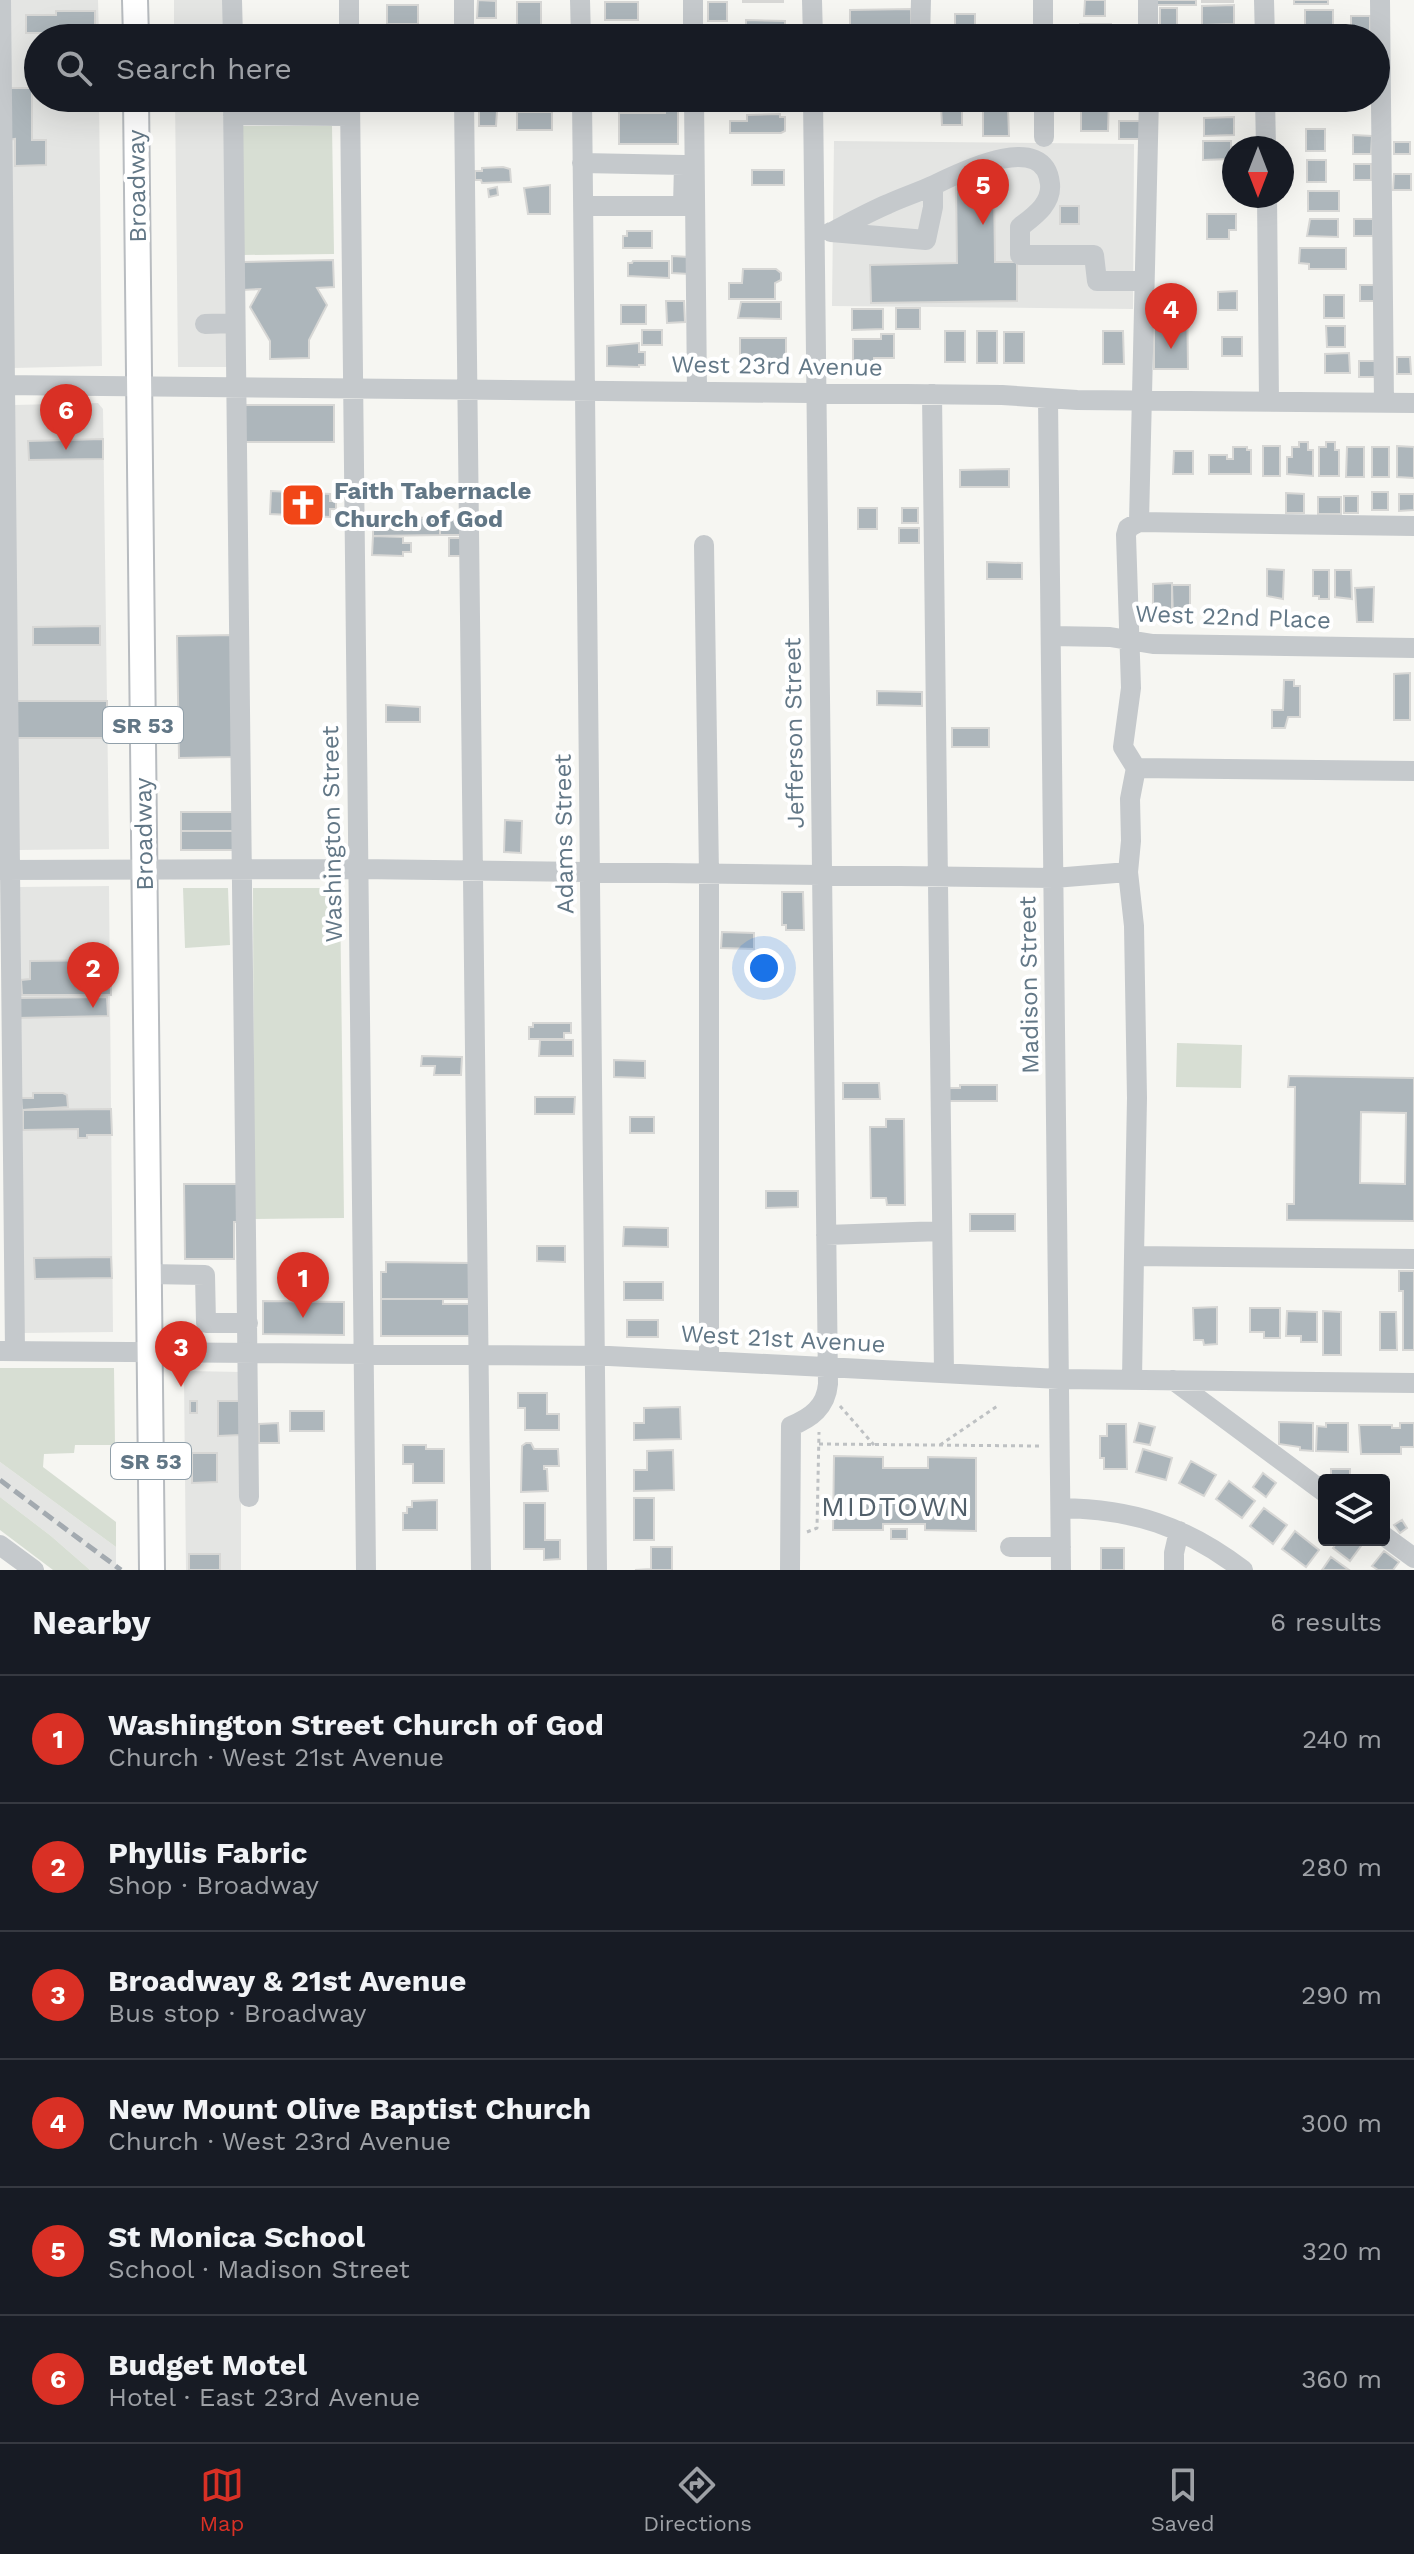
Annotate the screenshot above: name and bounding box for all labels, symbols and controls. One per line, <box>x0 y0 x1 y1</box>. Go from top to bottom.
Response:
search box <box>24 24 1390 112</box>
icon: search <box>52 46 96 90</box>
text: Search here <box>116 51 292 86</box>
street label: Broadway <box>122 129 152 243</box>
north arrow <box>1222 136 1294 208</box>
pin: 5 <box>957 159 1009 225</box>
pin: 4 <box>1145 283 1197 349</box>
street label: West 23rd Avenue <box>671 350 883 382</box>
pin: 6 <box>40 384 92 450</box>
place label: Faith Tabernacle Church of God <box>334 477 531 533</box>
church icon: Faith Tabernacle Church of God <box>279 481 327 529</box>
street label: West 22nd Place <box>1135 600 1331 634</box>
street label: Jefferson Street <box>778 637 810 829</box>
road number: SR 53 <box>103 707 183 743</box>
street label: Washington Street <box>316 725 348 943</box>
street label: Adams Street <box>549 754 579 914</box>
street label: Broadway <box>129 777 159 891</box>
street label: Madison Street <box>1013 896 1045 1074</box>
pin: 2 <box>67 942 119 1008</box>
your location <box>744 948 784 988</box>
pin: 1 <box>277 1252 329 1318</box>
street label: West 21st Avenue <box>680 1320 886 1358</box>
pin: 3 <box>155 1321 207 1387</box>
road number: SR 53 <box>111 1443 191 1479</box>
map controls <box>1318 1474 1390 1546</box>
button: layers <box>1318 1474 1390 1546</box>
district label: MIDTOWN <box>821 1490 971 1523</box>
text: Nearby <box>32 1602 151 1642</box>
text: 6 results <box>1270 1607 1382 1637</box>
text: Washington Street Church of God <box>108 1707 604 1742</box>
text: 1 <box>52 1724 64 1754</box>
text: 240 m <box>1302 1724 1382 1754</box>
text: Church · West 21st Avenue <box>108 1742 444 1772</box>
text: Phyllis Fabric <box>108 1835 308 1870</box>
text: 2 <box>50 1852 66 1882</box>
text: 280 m <box>1301 1852 1382 1882</box>
text: Shop · Broadway <box>108 1870 319 1900</box>
text: Broadway & 21st Avenue <box>108 1963 466 1998</box>
text: 3 <box>50 1980 66 2010</box>
text: 290 m <box>1301 1980 1382 2010</box>
text: Bus stop · Broadway <box>108 1998 366 2028</box>
text: New Mount Olive Baptist Church <box>108 2091 591 2126</box>
text: 4 <box>50 2108 66 2138</box>
text: 300 m <box>1301 2108 1382 2138</box>
text: Church · West 23rd Avenue <box>108 2126 451 2156</box>
text: St Monica School <box>108 2219 365 2254</box>
text: 5 <box>50 2236 66 2266</box>
text: 320 m <box>1302 2236 1382 2266</box>
text: School · Madison Street <box>108 2254 410 2284</box>
text: Budget Motel <box>108 2347 307 2382</box>
text: 6 <box>50 2364 66 2394</box>
text: 360 m <box>1301 2364 1382 2394</box>
text: Hotel · East 23rd Avenue <box>108 2382 420 2412</box>
tab: Map <box>199 2463 244 2536</box>
tab: Directions <box>643 2463 752 2536</box>
tab: Saved <box>1151 2463 1215 2536</box>

